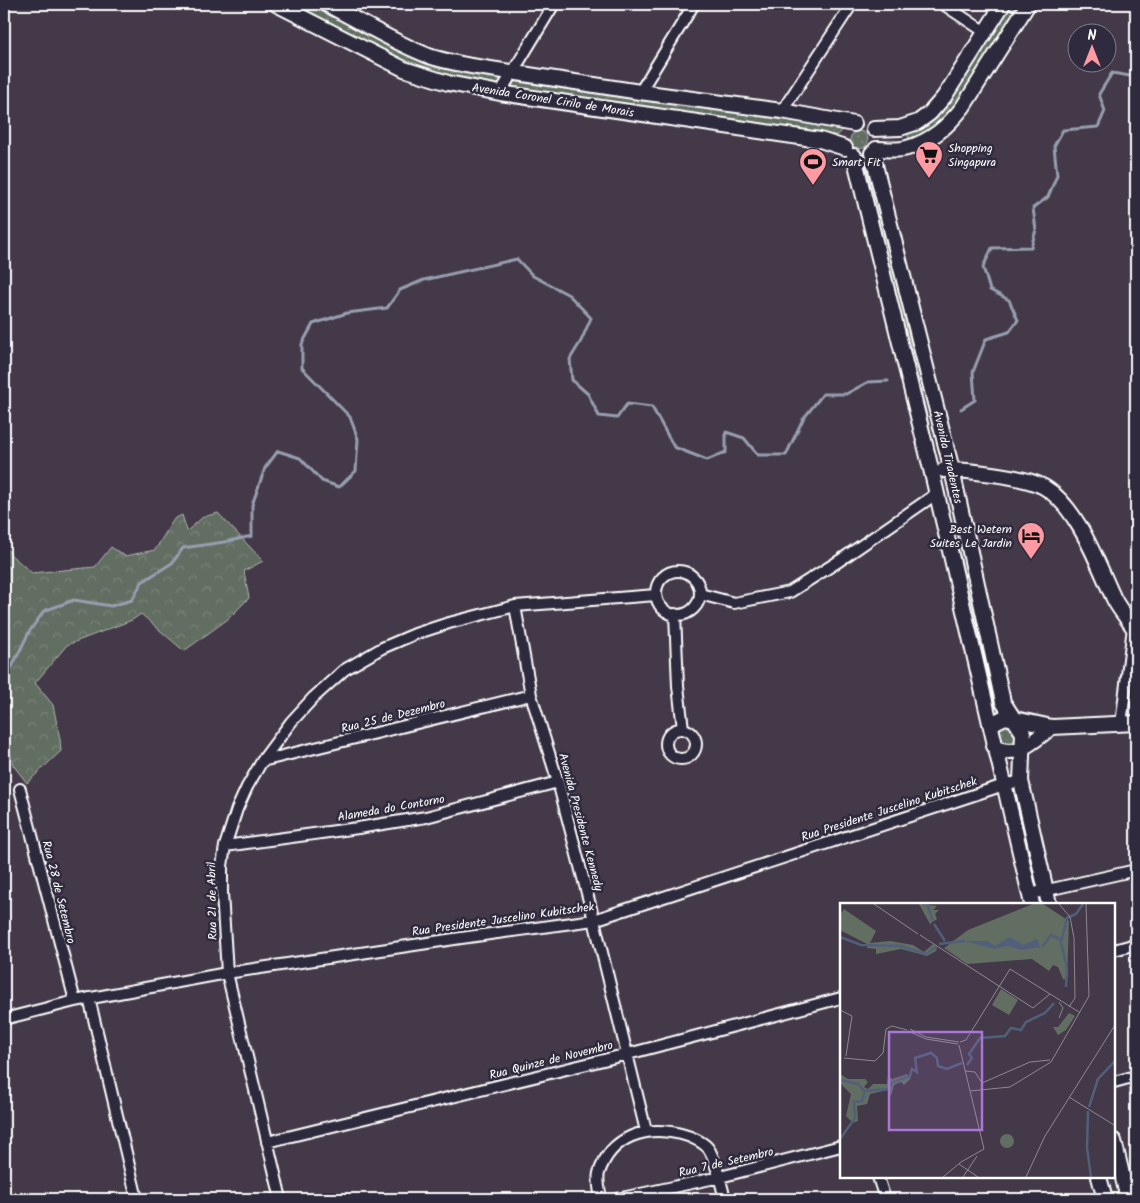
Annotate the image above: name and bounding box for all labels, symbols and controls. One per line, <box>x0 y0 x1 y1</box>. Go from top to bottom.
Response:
north arrow <box>1068 22 1118 72</box>
text: N <box>1088 25 1097 47</box>
street label: Avenida Coronel Cirilo de Morais <box>471 78 635 123</box>
place label: Shopping Singapura <box>948 139 996 172</box>
supermarket icon: Shopping Singapura <box>914 140 944 179</box>
sports icon: Smart Fit <box>798 147 828 186</box>
place label: Smart Fit <box>832 153 881 172</box>
street label: Avenida Tiradentes <box>928 409 967 506</box>
place label: Best Wetern Suites Le Jardin <box>930 520 1012 553</box>
hotel icon: Best Wetern Suites Le Jardin <box>1016 521 1046 560</box>
street label: Rua 25 de Dezembro <box>339 694 447 739</box>
street label: Avenida Presidente Kennedy <box>553 751 608 894</box>
street label: Rua Presidente Juscelino Kubitschek <box>799 772 980 847</box>
street label: Alameda do Contorno <box>336 790 446 827</box>
street label: Rua 28 de Setembro <box>37 839 80 946</box>
street label: Rua 21 de Abril <box>202 862 223 940</box>
street label: Rua Presidente Juscelino Kubitschek <box>411 897 596 942</box>
inset map <box>840 903 1115 1178</box>
street label: Rua Quinze de Novembro <box>487 1036 615 1085</box>
street label: Rua 7 de Setembro <box>677 1142 775 1183</box>

